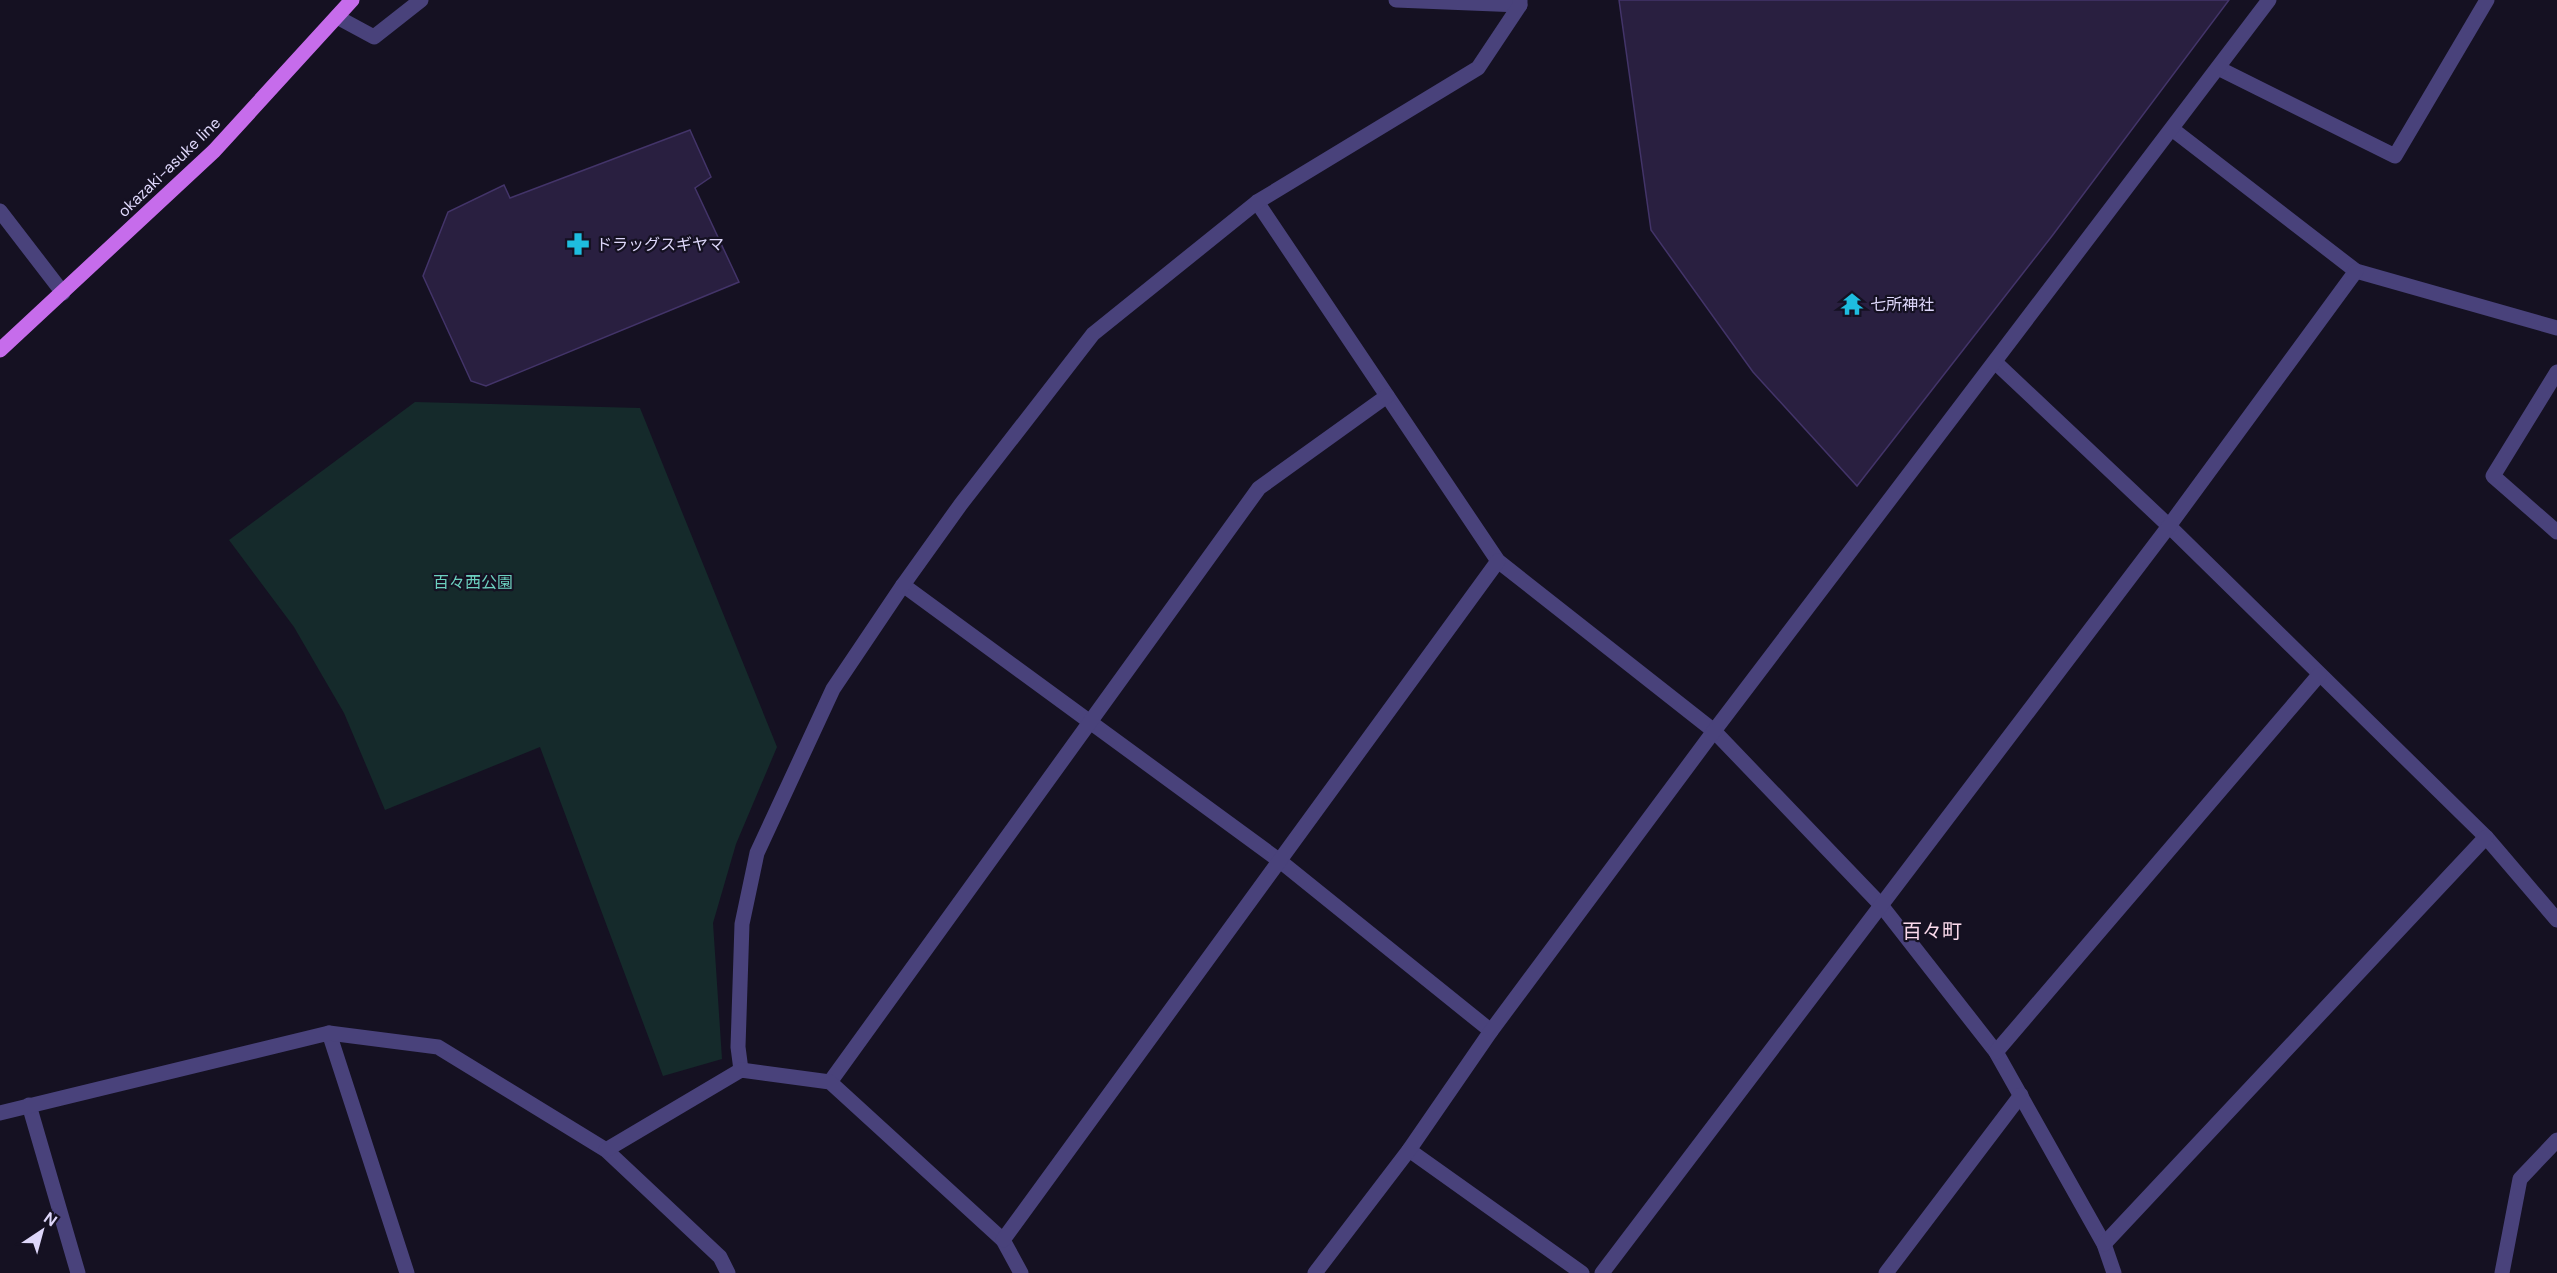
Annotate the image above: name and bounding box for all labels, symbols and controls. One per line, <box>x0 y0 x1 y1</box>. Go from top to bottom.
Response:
street label: okazaki-asuke line <box>113 112 225 222</box>
pharmacy icon: ドラッグスギヤマ <box>565 231 591 257</box>
place label: ドラッグスギヤマ <box>596 234 724 255</box>
temple icon: 七所神社 <box>1839 291 1865 317</box>
place label: 七所神社 <box>1870 294 1934 315</box>
park label: 百々西公園 <box>433 572 513 593</box>
district label: 百々町 <box>1902 918 1962 944</box>
north arrow <box>12 1201 72 1261</box>
text: N <box>40 1207 61 1231</box>

